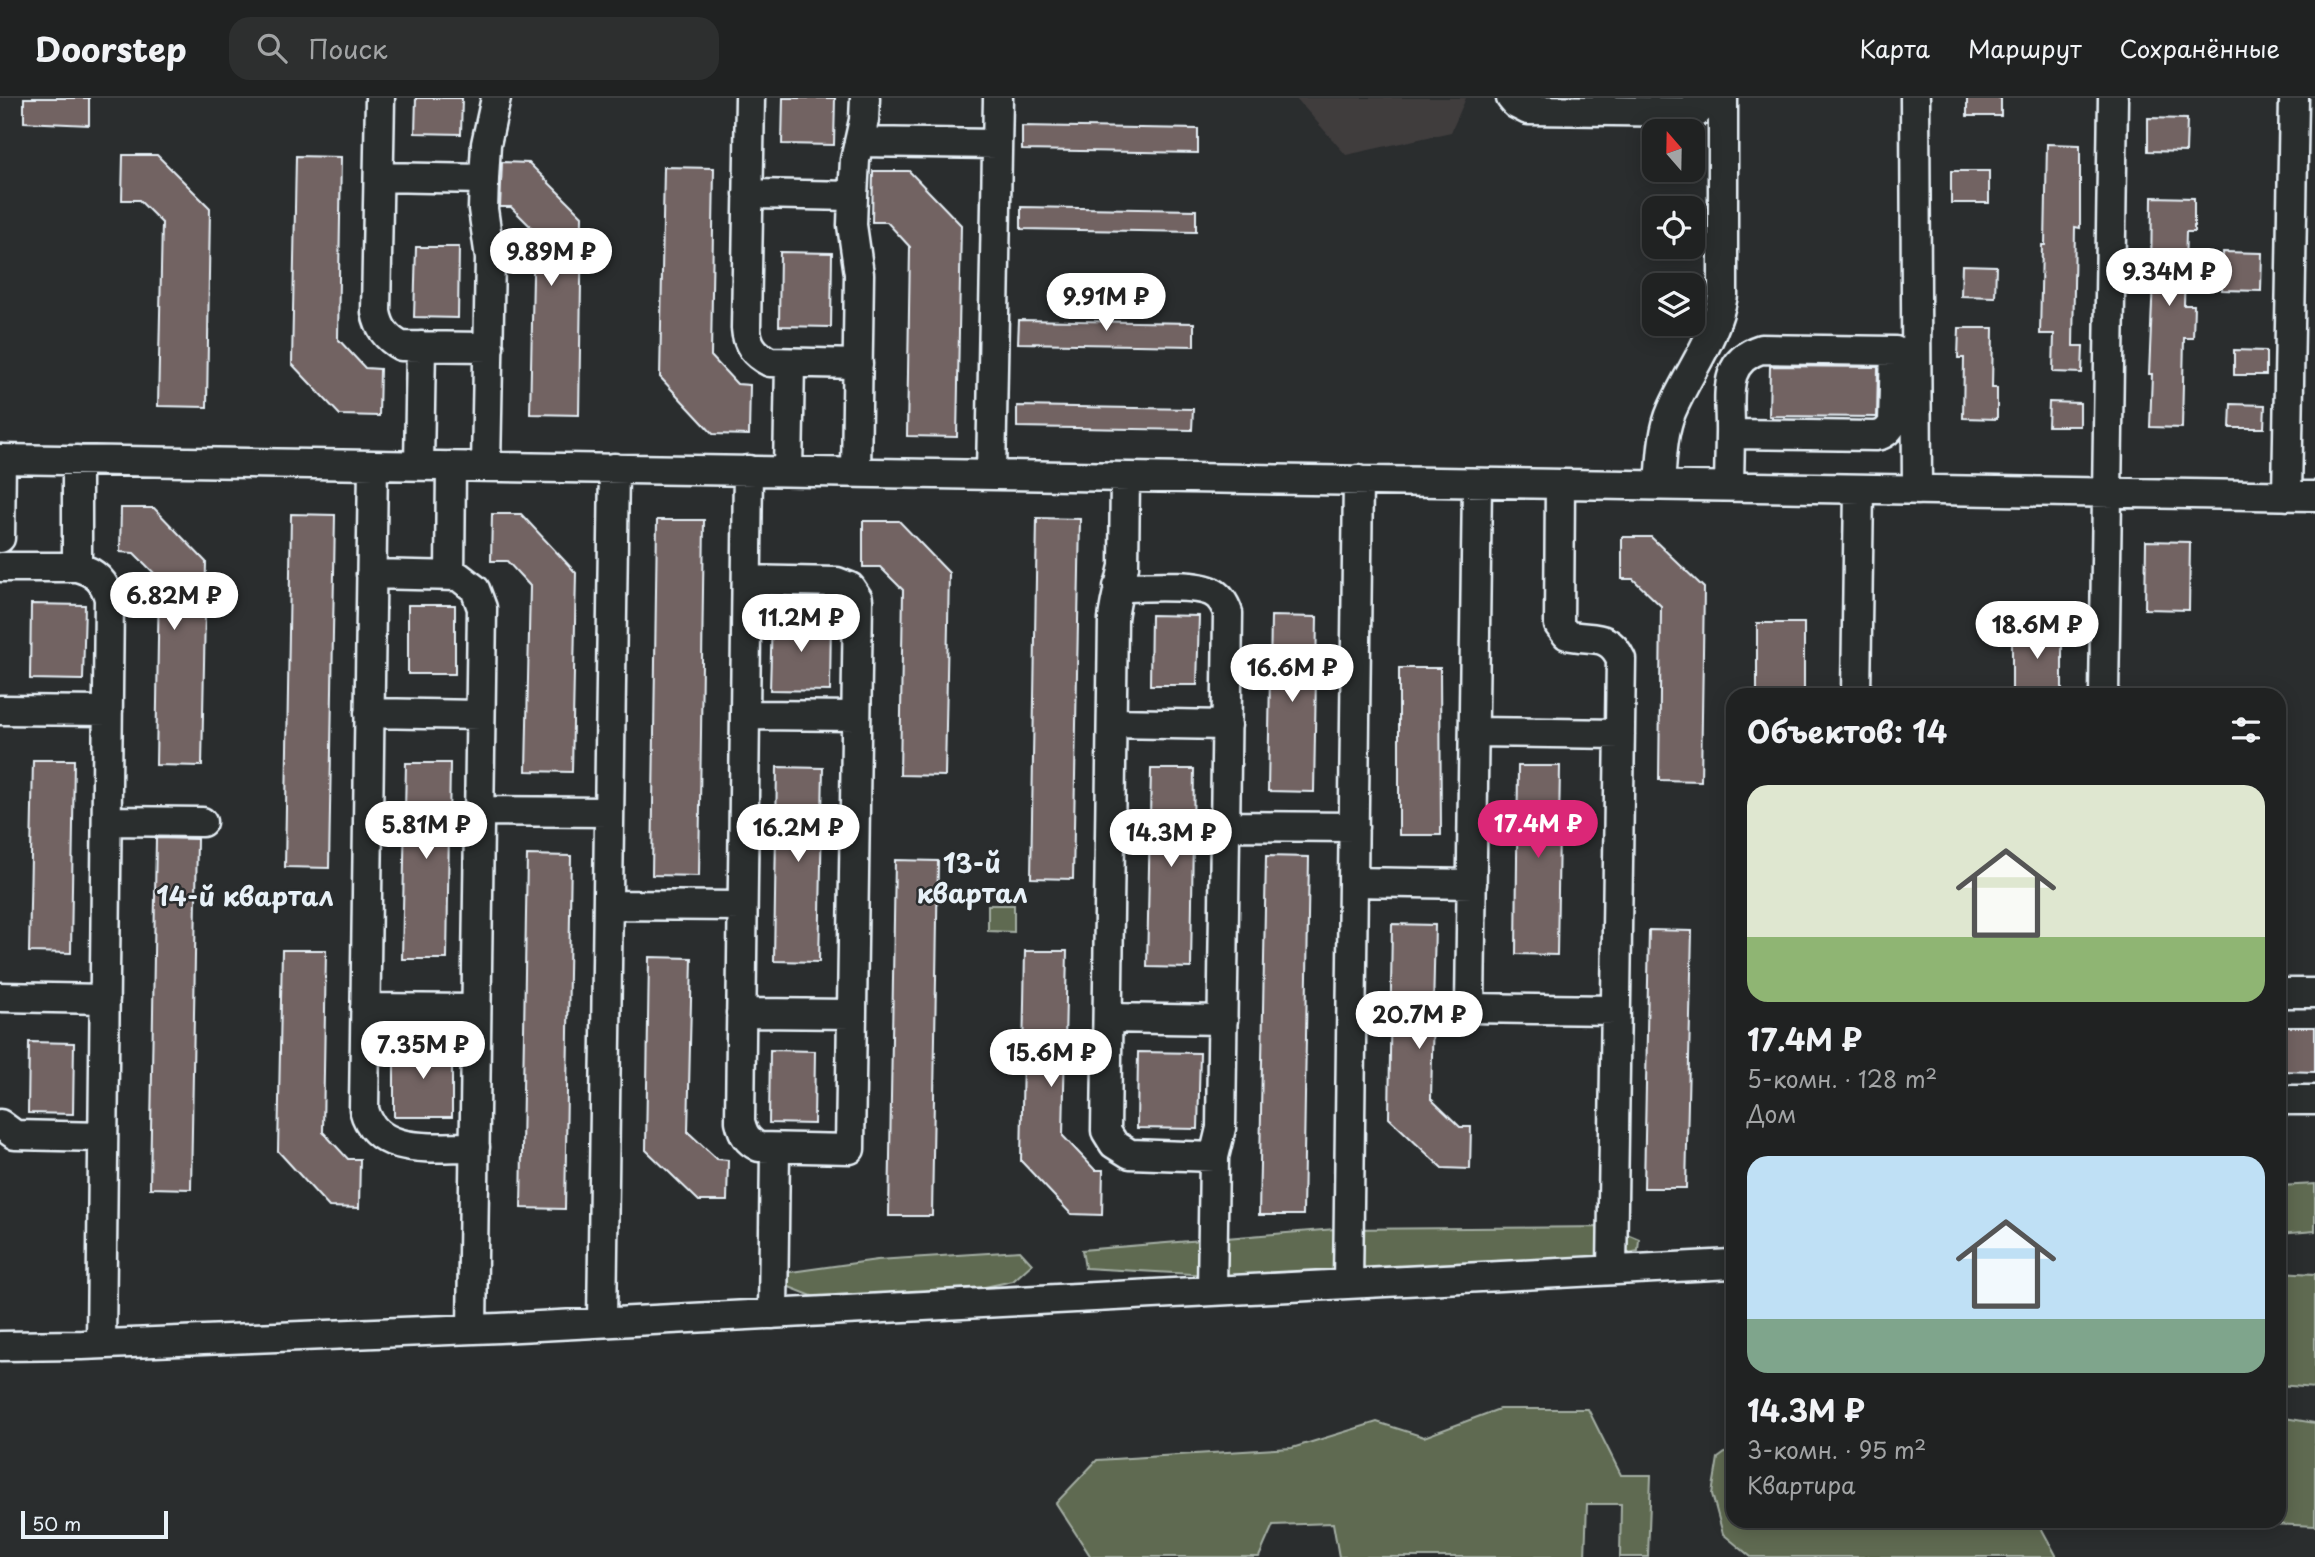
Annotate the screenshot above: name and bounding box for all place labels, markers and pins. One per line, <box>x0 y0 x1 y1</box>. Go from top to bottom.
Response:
pin: 9.89M ₽ <box>486 228 616 288</box>
pin: 9.34M ₽ <box>2104 248 2234 308</box>
pin: 9.91M ₽ <box>1041 274 1171 333</box>
pin: 6.82M ₽ <box>109 573 239 632</box>
pin: 11.2M ₽ <box>736 594 866 654</box>
pin: 18.6M ₽ <box>1972 602 2102 661</box>
pin: 16.6M ₽ <box>1227 644 1357 704</box>
pin: 17.4M ₽ <box>1473 800 1603 860</box>
pin: 5.81M ₽ <box>361 802 491 861</box>
pin: 16.2M ₽ <box>733 804 863 864</box>
pin: 14.3M ₽ <box>1106 810 1236 869</box>
pin: 20.7M ₽ <box>1354 992 1484 1051</box>
pin: 7.35M ₽ <box>358 1021 488 1081</box>
pin: 15.6M ₽ <box>986 1030 1116 1089</box>

